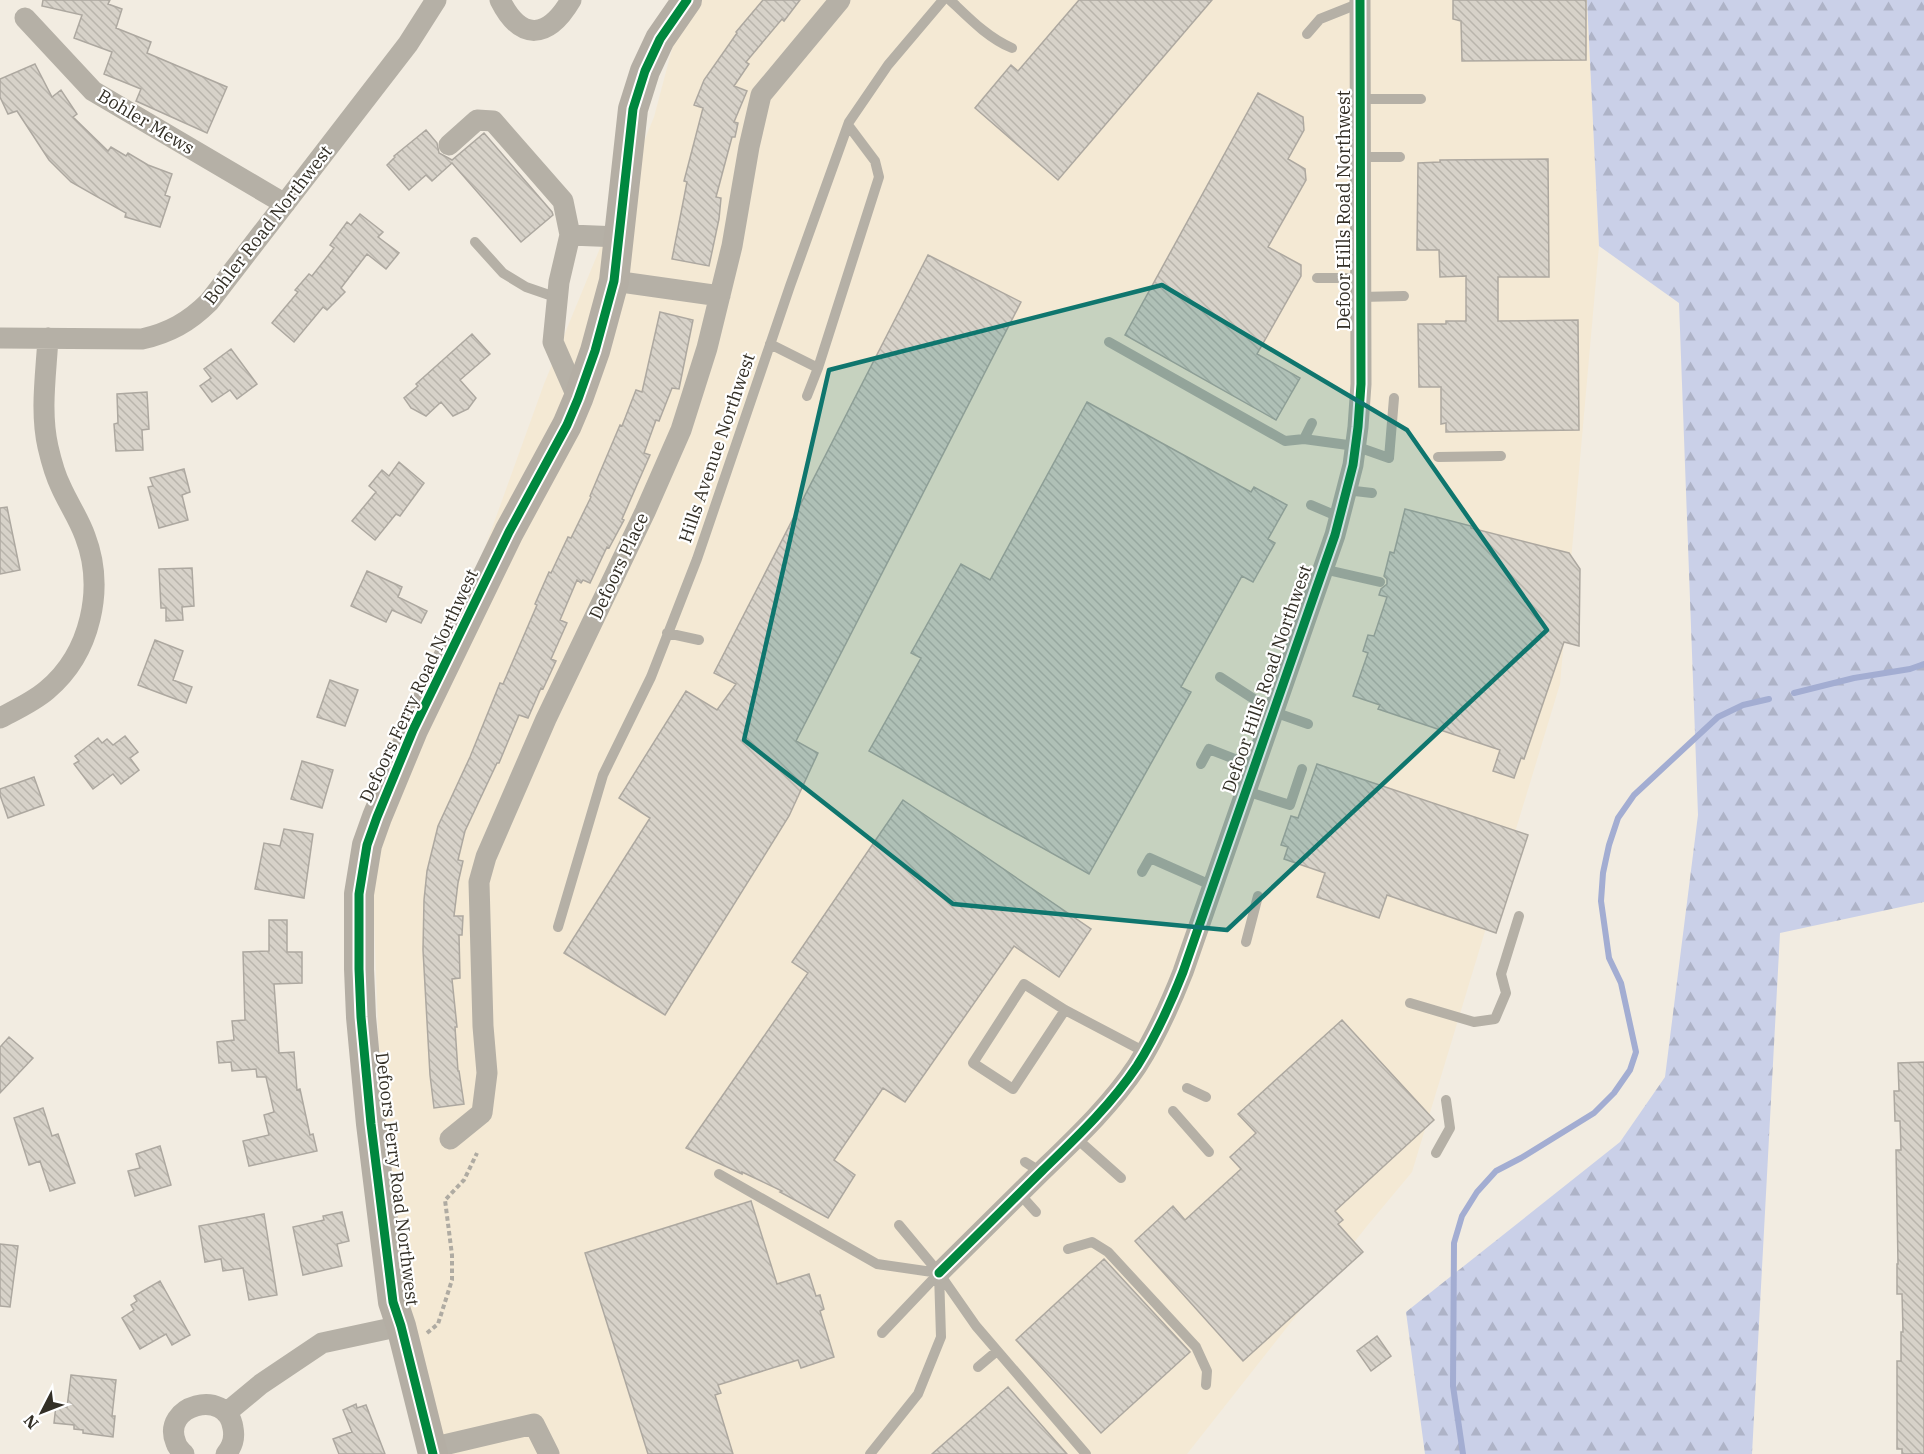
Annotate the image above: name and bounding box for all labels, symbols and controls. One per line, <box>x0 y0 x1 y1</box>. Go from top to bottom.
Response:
street label: Bohler Mews <box>94 84 199 159</box>
street label: Defoor Hills Road Northwest <box>1332 90 1355 330</box>
street label: Bohler Road Northwest <box>198 140 337 309</box>
street label: Hills Avenue Northwest <box>673 350 760 546</box>
street label: Defoors Place <box>584 509 653 623</box>
street label: Defoor Hills Road Northwest <box>1217 562 1316 796</box>
street label: Defoors Ferry Road Northwest <box>354 565 483 806</box>
street label: Defoors Ferry Road Northwest <box>371 1051 424 1307</box>
north arrow <box>12 1382 72 1442</box>
text: N <box>19 1411 43 1433</box>

